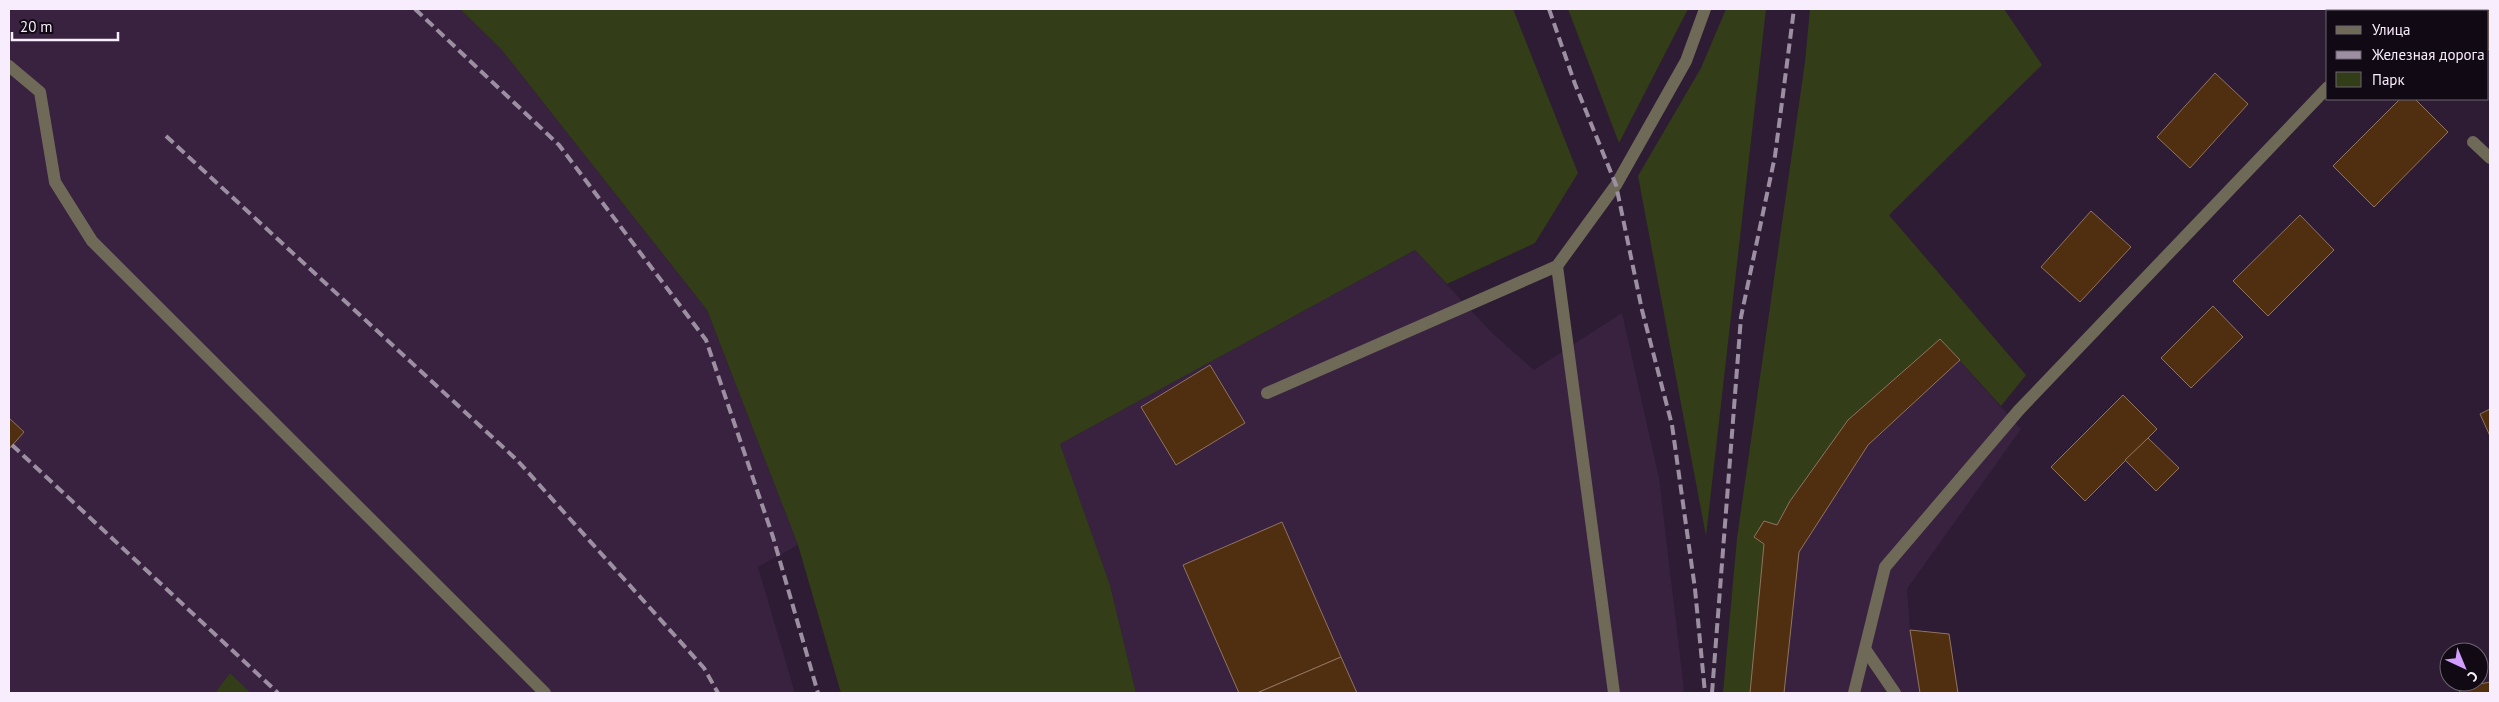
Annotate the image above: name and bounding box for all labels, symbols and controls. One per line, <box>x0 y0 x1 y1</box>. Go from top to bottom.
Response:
scale bar <box>12 10 119 42</box>
legend <box>2326 10 2489 100</box>
text: 20 m <box>20 17 53 36</box>
text: Улица <box>2372 20 2410 39</box>
text: Железная дорога <box>2371 45 2485 64</box>
text: Парк <box>2372 70 2405 89</box>
north arrow <box>2439 642 2489 692</box>
text: С <box>2464 667 2482 686</box>

